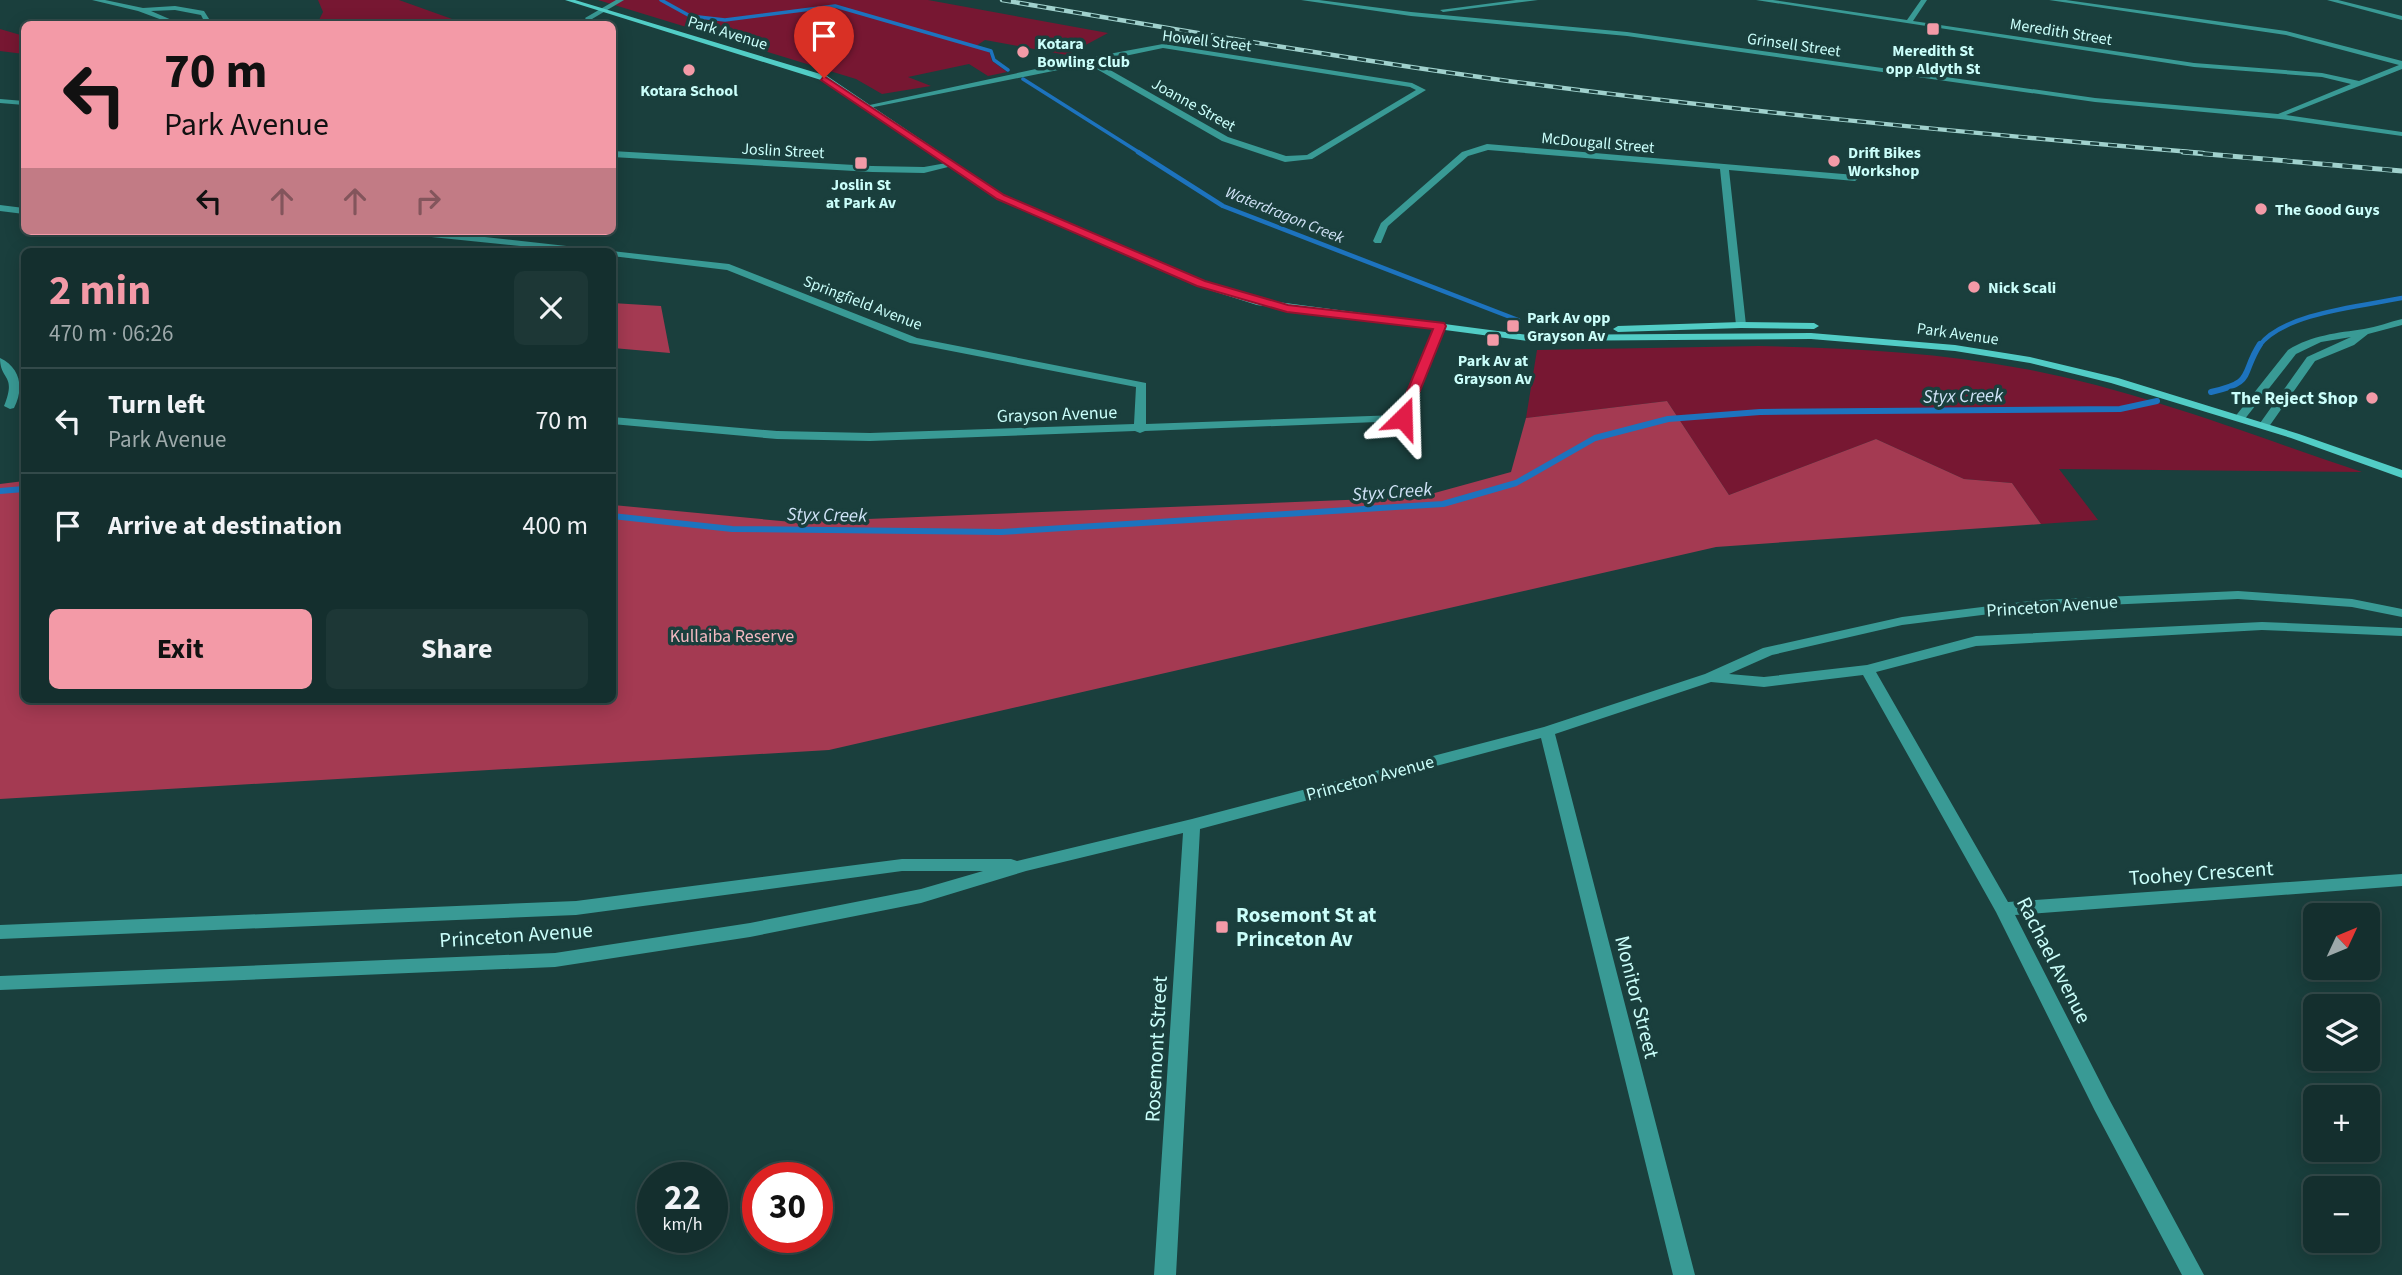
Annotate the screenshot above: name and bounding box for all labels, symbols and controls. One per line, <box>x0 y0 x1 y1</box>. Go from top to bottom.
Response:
pin <box>794 6 854 78</box>
street label: Park Avenue <box>685 10 770 56</box>
street label: Meredith Street <box>2008 13 2114 51</box>
icon: arrive <box>805 17 843 55</box>
marker: Meredith St opp Aldyth St <box>1925 21 1941 37</box>
street label: Howell Street <box>1161 25 1253 57</box>
street label: Grinsell Street <box>1746 28 1843 63</box>
place label: Kotara Bowling Club <box>1037 33 1130 73</box>
text: 70 m <box>164 37 268 107</box>
place label: Meredith St opp Aldyth St <box>1886 40 1980 80</box>
marker: Kotara Bowling Club <box>1015 44 1031 60</box>
icon: left <box>49 49 140 140</box>
marker: Kotara School <box>681 62 697 78</box>
street label: Joanne Street <box>1148 73 1240 137</box>
place label: Kotara School <box>640 80 738 102</box>
text: Park Avenue <box>164 102 329 148</box>
street label: McDougall Street <box>1540 127 1656 159</box>
street label: Joslin Street <box>741 138 826 164</box>
place label: Drift Bikes Workshop <box>1848 142 1921 182</box>
marker: Drift Bikes Workshop <box>1826 153 1842 169</box>
marker: Joslin St at Park Av <box>853 155 869 171</box>
place label: Joslin St at Park Av <box>826 174 897 214</box>
water label: Waterdragon Creek <box>1222 181 1348 249</box>
icon: left <box>190 182 228 220</box>
icon: ahead <box>263 182 301 220</box>
icon: ahead <box>336 182 374 220</box>
icon: right <box>409 182 447 220</box>
place label: The Good Guys <box>2275 199 2380 221</box>
marker: The Good Guys <box>2253 201 2269 217</box>
text: 2 min <box>49 261 151 321</box>
street label: Springfield Avenue <box>800 270 925 336</box>
button: close <box>514 271 588 345</box>
place label: Nick Scali <box>1988 277 2056 299</box>
marker: Nick Scali <box>1966 279 1982 295</box>
place label: Park Av opp Grayson Av <box>1527 307 1610 347</box>
text: 470 m · 06:26 <box>49 317 173 350</box>
street label: Park Avenue <box>1916 317 2000 351</box>
marker: Park Av opp Grayson Av <box>1505 318 1521 334</box>
marker: Park Av at Grayson Av <box>1485 332 1501 348</box>
place label: Park Av at Grayson Av <box>1454 350 1533 390</box>
position arrow <box>1366 381 1440 455</box>
water label: Styx Creek <box>1923 382 2004 411</box>
text: Turn left <box>108 386 205 423</box>
place label: The Reject Shop <box>2231 386 2358 411</box>
marker: The Reject Shop <box>2364 390 2380 406</box>
street label: Grayson Avenue <box>996 400 1118 429</box>
icon: left <box>49 402 87 440</box>
text: 70 m <box>535 402 588 439</box>
text: Park Avenue <box>108 423 226 456</box>
water label: Styx Creek <box>1351 476 1434 509</box>
water label: Styx Creek <box>787 501 868 530</box>
icon: arrive <box>49 507 87 545</box>
text: Arrive at destination <box>108 507 342 544</box>
text: 400 m <box>522 507 588 544</box>
street label: Princeton Avenue <box>1985 589 2119 624</box>
button: Exit <box>49 609 312 689</box>
button: Share <box>326 609 588 689</box>
park label: Kullaiba Reserve <box>670 624 794 649</box>
street label: Princeton Avenue <box>1303 749 1437 808</box>
street label: Toohey Crescent <box>2128 853 2274 893</box>
street label: Rachael Avenue <box>2009 891 2099 1029</box>
place label: Rosemont St at Princeton Av <box>1236 900 1376 954</box>
north arrow <box>2303 903 2380 980</box>
map controls <box>2303 903 2380 1253</box>
street label: Princeton Avenue <box>438 915 594 955</box>
marker: Rosemont St at Princeton Av <box>1214 919 1230 935</box>
street label: Monitor Street <box>1607 932 1667 1062</box>
street label: Rosemont Street <box>1137 975 1175 1123</box>
button: layers <box>2303 994 2380 1071</box>
button: + <box>2303 1085 2380 1162</box>
speed limit sign: 30 <box>742 1162 833 1253</box>
text: 22 <box>664 1173 701 1223</box>
button: − <box>2303 1176 2380 1253</box>
text: km/h <box>663 1212 702 1237</box>

